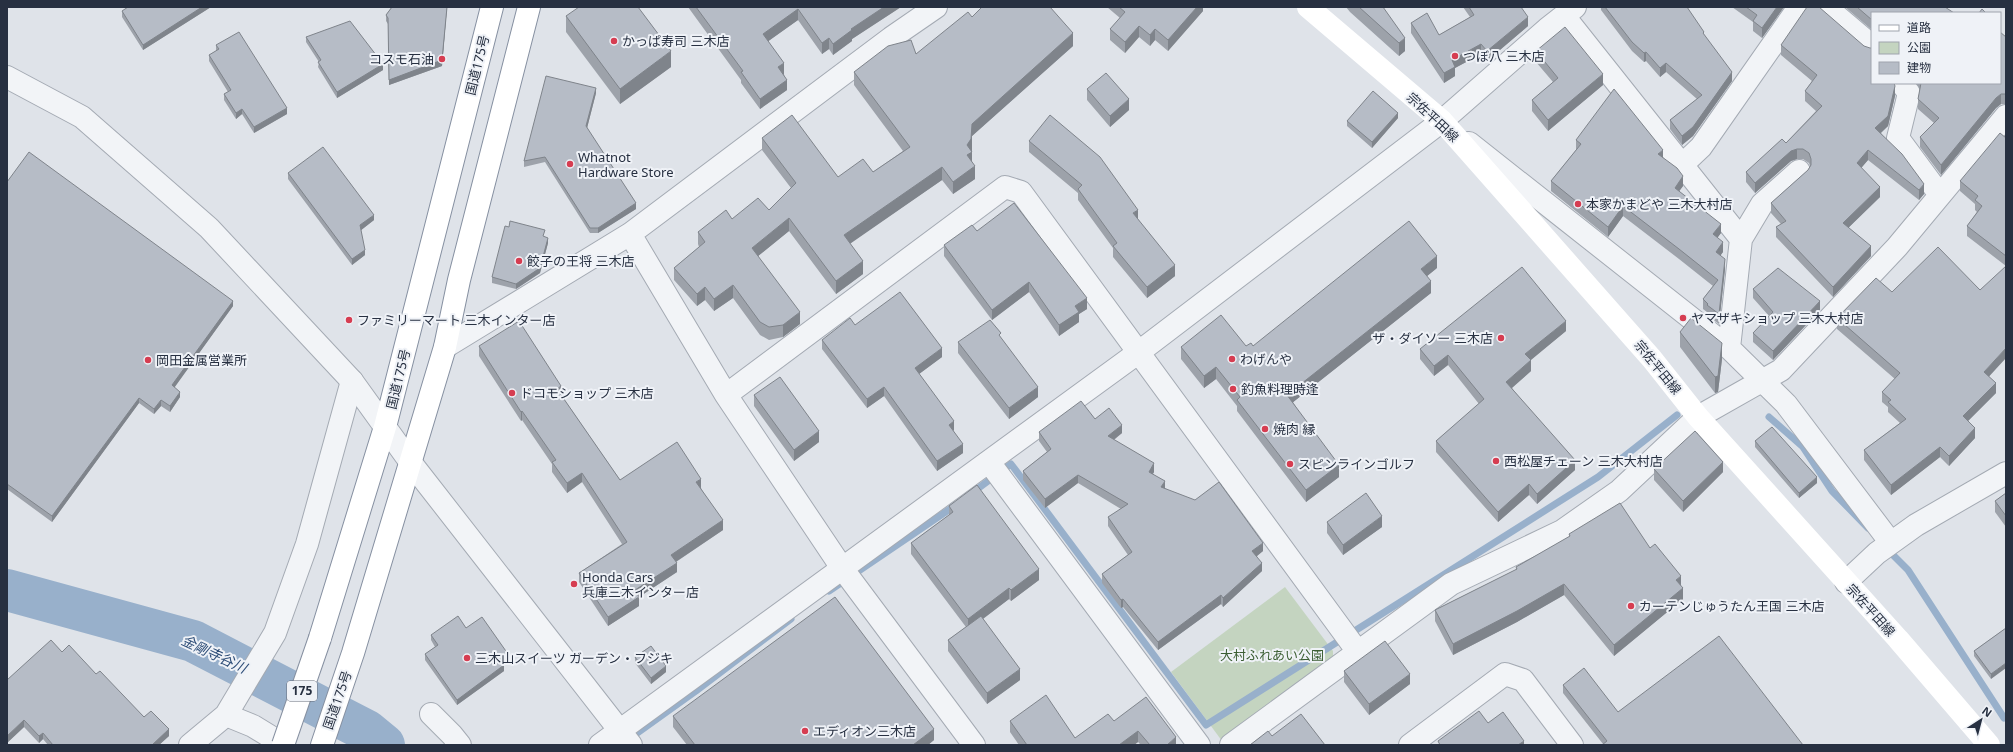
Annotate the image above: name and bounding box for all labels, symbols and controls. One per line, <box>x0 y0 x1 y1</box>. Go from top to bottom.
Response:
legend <box>1871 12 2001 84</box>
text: 道路 <box>1907 19 1931 36</box>
place label: かっぱ寿司 三木店 <box>622 32 729 50</box>
street label: 国道175号 <box>461 33 493 97</box>
marker: かっぱ寿司 三木店 <box>609 36 619 46</box>
text: 公園 <box>1907 39 1931 56</box>
place label: つぼ八 三木店 <box>1463 47 1544 65</box>
place label: コスモ石油 <box>369 50 434 68</box>
marker: つぼ八 三木店 <box>1450 51 1460 61</box>
marker: コスモ石油 <box>437 54 447 64</box>
text: 建物 <box>1907 59 1931 76</box>
street label: 宗佐平田線 <box>1403 88 1463 146</box>
place label: Whatnot Hardware Store <box>578 148 674 181</box>
marker: Whatnot Hardware Store <box>565 159 575 169</box>
place label: 本家かまどや 三木大村店 <box>1586 195 1732 213</box>
marker: 本家かまどや 三木大村店 <box>1573 199 1583 209</box>
place label: 餃子の王将 三木店 <box>527 252 634 270</box>
marker: 餃子の王将 三木店 <box>514 256 524 266</box>
place label: ヤマザキショップ 三木大村店 <box>1691 309 1863 327</box>
place label: ファミリーマート 三木インター店 <box>357 311 555 329</box>
marker: ヤマザキショップ 三木大村店 <box>1678 313 1688 323</box>
marker: ファミリーマート 三木インター店 <box>344 315 354 325</box>
place label: ザ・ダイソー 三木店 <box>1373 329 1493 347</box>
marker: ザ・ダイソー 三木店 <box>1496 333 1506 343</box>
street label: 宗佐平田線 <box>1631 336 1685 398</box>
street label: 国道175号 <box>382 347 414 411</box>
place label: わげんや <box>1240 350 1292 368</box>
place label: 岡田金属営業所 <box>156 351 247 369</box>
marker: わげんや <box>1227 354 1237 364</box>
marker: 岡田金属営業所 <box>143 355 153 365</box>
place label: 釣魚料理時逢 <box>1241 380 1319 398</box>
place label: ドコモショップ 三木店 <box>520 384 653 402</box>
marker: 釣魚料理時逢 <box>1228 384 1238 394</box>
marker: ドコモショップ 三木店 <box>507 388 517 398</box>
place label: 焼肉 縁 <box>1273 420 1315 438</box>
marker: 焼肉 縁 <box>1260 424 1270 434</box>
place label: 西松屋チェーン 三木大村店 <box>1504 452 1663 470</box>
place label: スピンラインゴルフ <box>1298 455 1415 473</box>
marker: 西松屋チェーン 三木大村店 <box>1491 456 1501 466</box>
marker: スピンラインゴルフ <box>1285 459 1295 469</box>
place label: Honda Cars 兵庫三木インター店 <box>582 568 699 601</box>
marker: Honda Cars 兵庫三木インター店 <box>569 579 579 589</box>
street label: 宗佐平田線 <box>1843 580 1899 640</box>
place label: カーテンじゅうたん王国 三木店 <box>1639 597 1824 615</box>
marker: カーテンじゅうたん王国 三木店 <box>1626 601 1636 611</box>
water label: 金剛寺谷川 <box>178 630 252 678</box>
park label: 大村ふれあい公園 <box>1220 646 1324 664</box>
place label: 三木山スイーツ ガーデン・フジキ <box>475 649 673 667</box>
marker: 三木山スイーツ ガーデン・フジキ <box>462 653 472 663</box>
street label: 国道175号 <box>319 668 355 732</box>
road number: 175 <box>287 681 317 701</box>
north arrow <box>1961 700 2001 740</box>
text: N <box>1979 703 1995 720</box>
place label: エディオン三木店 <box>813 722 916 740</box>
marker: エディオン三木店 <box>800 726 810 736</box>

